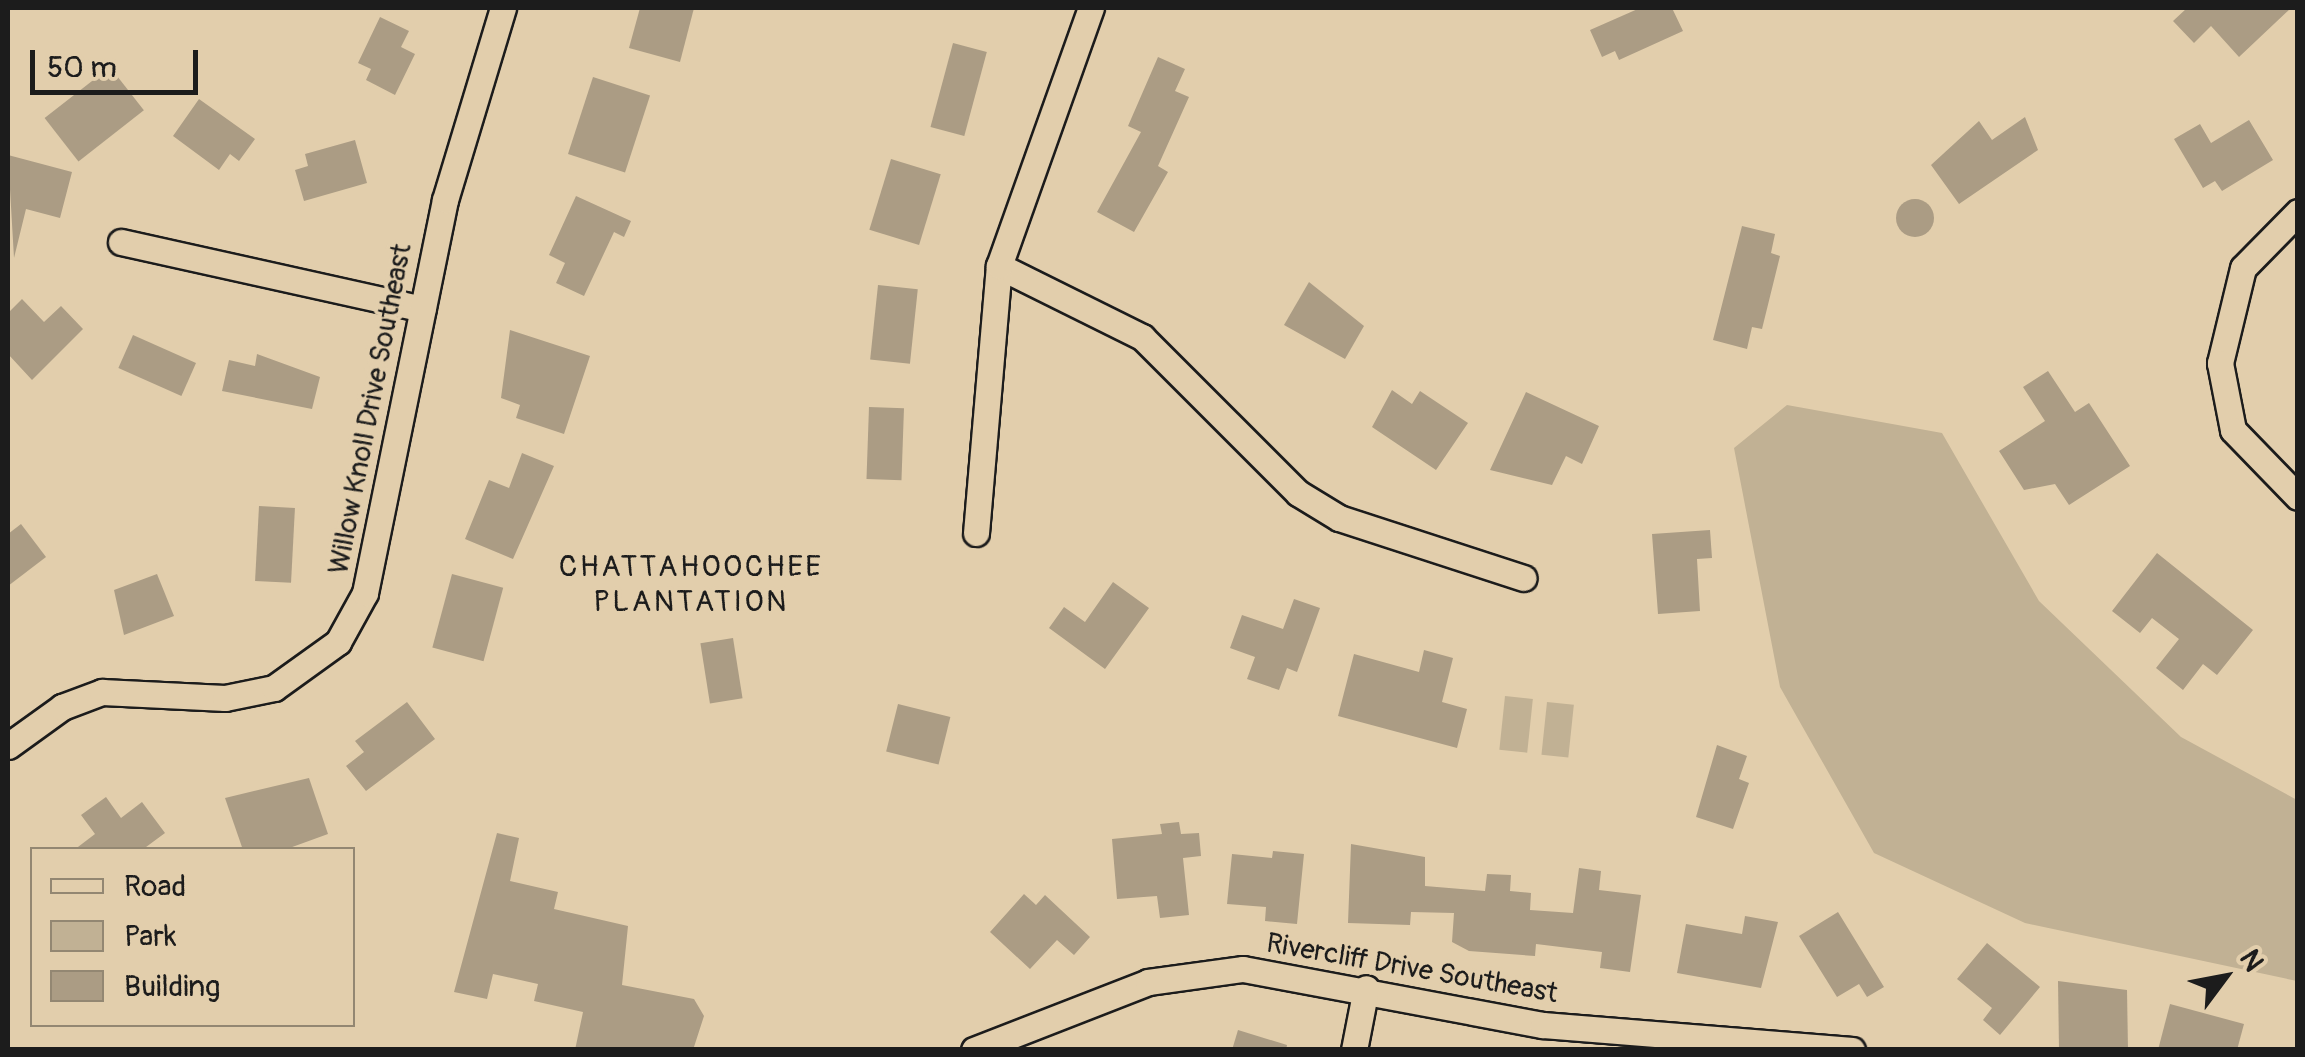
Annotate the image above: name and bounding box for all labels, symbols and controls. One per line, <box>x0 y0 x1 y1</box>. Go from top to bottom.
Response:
scale bar <box>35 30 202 92</box>
text: 50 m <box>47 49 117 86</box>
street label: Willow Knoll Drive Southeast <box>322 241 420 577</box>
district label: CHATTAHOOCHEE PLANTATION <box>559 549 823 620</box>
legend <box>30 847 355 1027</box>
text: Road <box>124 868 186 905</box>
text: Park <box>124 918 177 955</box>
street label: Rivercliff Drive Southeast <box>1264 927 1560 1011</box>
north arrow <box>2175 927 2275 1027</box>
text: N <box>2231 944 2271 978</box>
text: Building <box>124 968 220 1005</box>

